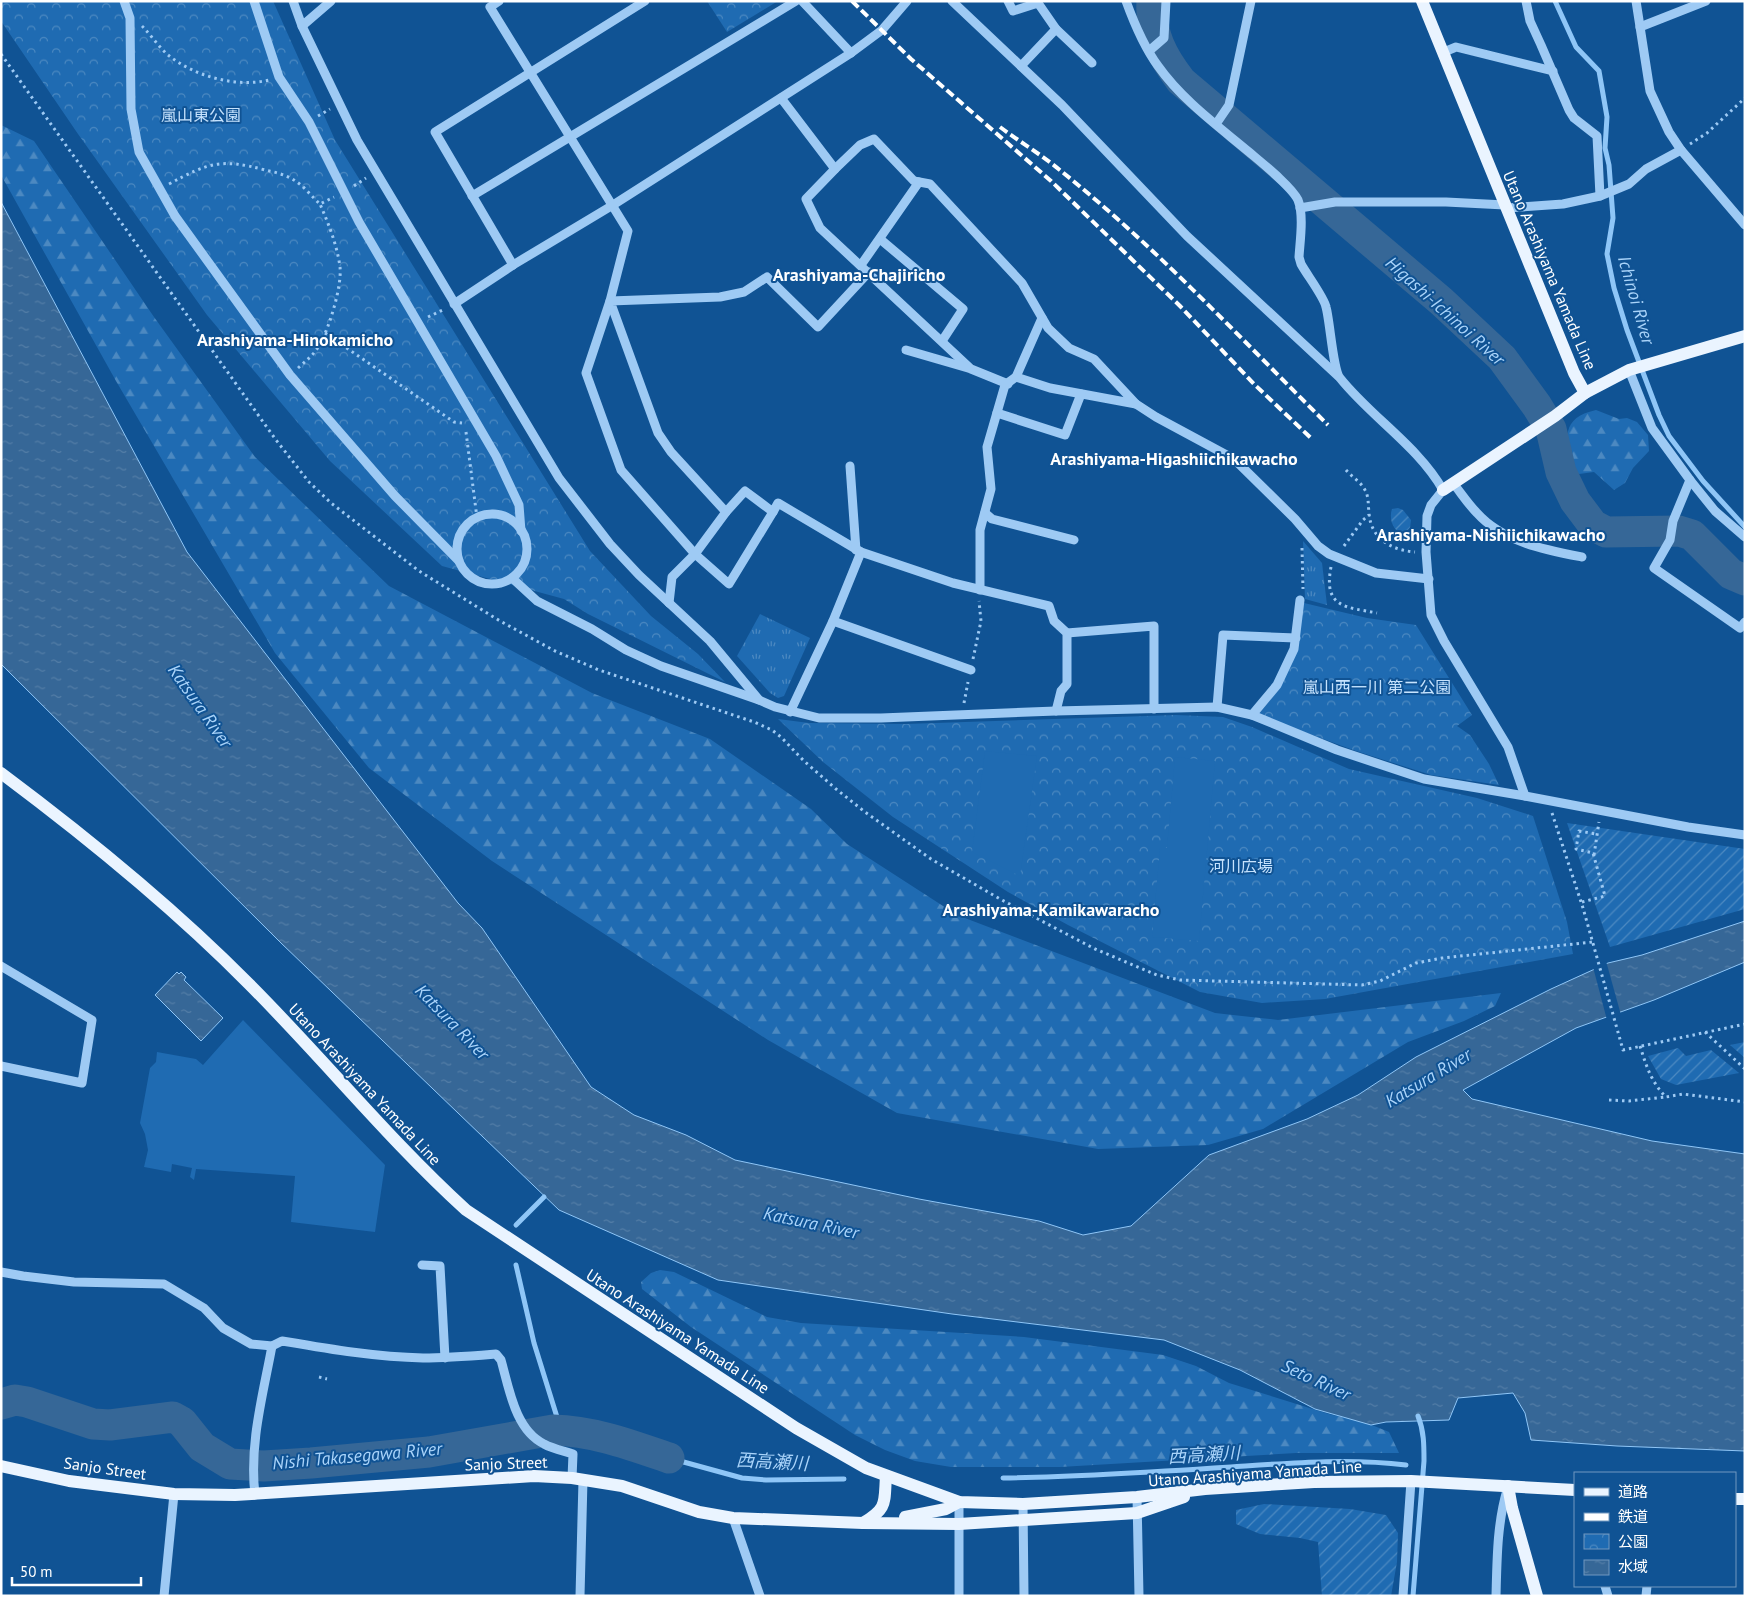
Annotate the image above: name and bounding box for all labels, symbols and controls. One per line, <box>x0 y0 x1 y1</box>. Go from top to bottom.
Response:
park label: 嵐山東公園 <box>161 105 241 125</box>
street label: Utano Arashiyama Yamada Line <box>1499 167 1601 373</box>
water label: Higashi-Ichinoi River <box>1381 251 1511 371</box>
water label: Ichinoi River <box>1613 253 1660 348</box>
district label: Arashiyama-Chajiricho <box>773 263 946 286</box>
district label: Arashiyama-Hinokamicho <box>197 328 393 351</box>
district label: Arashiyama-Higashiichikawacho <box>1050 447 1298 470</box>
district label: Arashiyama-Nishiichikawacho <box>1377 523 1606 546</box>
water label: Katsura River <box>163 660 238 753</box>
park label: 嵐山西一川 第二公園 <box>1303 677 1451 697</box>
park label: 河川広場 <box>1209 856 1273 876</box>
district label: Arashiyama-Kamikawaracho <box>942 898 1160 921</box>
water label: Katsura River <box>411 979 495 1065</box>
street label: Utano Arashiyama Yamada Line <box>285 999 445 1169</box>
water label: Katsura River <box>1380 1042 1476 1112</box>
water label: Katsura River <box>761 1201 862 1244</box>
street label: Utano Arashiyama Yamada Line <box>583 1264 773 1398</box>
water label: Seto River <box>1278 1354 1355 1406</box>
water label: Nishi Takasegawa River <box>271 1437 444 1474</box>
water label: 西高瀬川 <box>1167 1441 1243 1468</box>
water label: 西高瀬川 <box>735 1448 811 1475</box>
street label: Sanjo Street <box>62 1452 148 1484</box>
street label: Sanjo Street <box>464 1452 548 1474</box>
street label: Utano Arashiyama Yamada Line <box>1147 1456 1363 1490</box>
legend <box>1574 1472 1736 1587</box>
text: 道路 <box>1618 1482 1648 1501</box>
text: 鉄道 <box>1618 1507 1648 1526</box>
text: 公園 <box>1618 1532 1648 1551</box>
scale bar <box>12 1554 141 1586</box>
text: 水域 <box>1618 1557 1648 1576</box>
text: 50 m <box>20 1562 53 1581</box>

